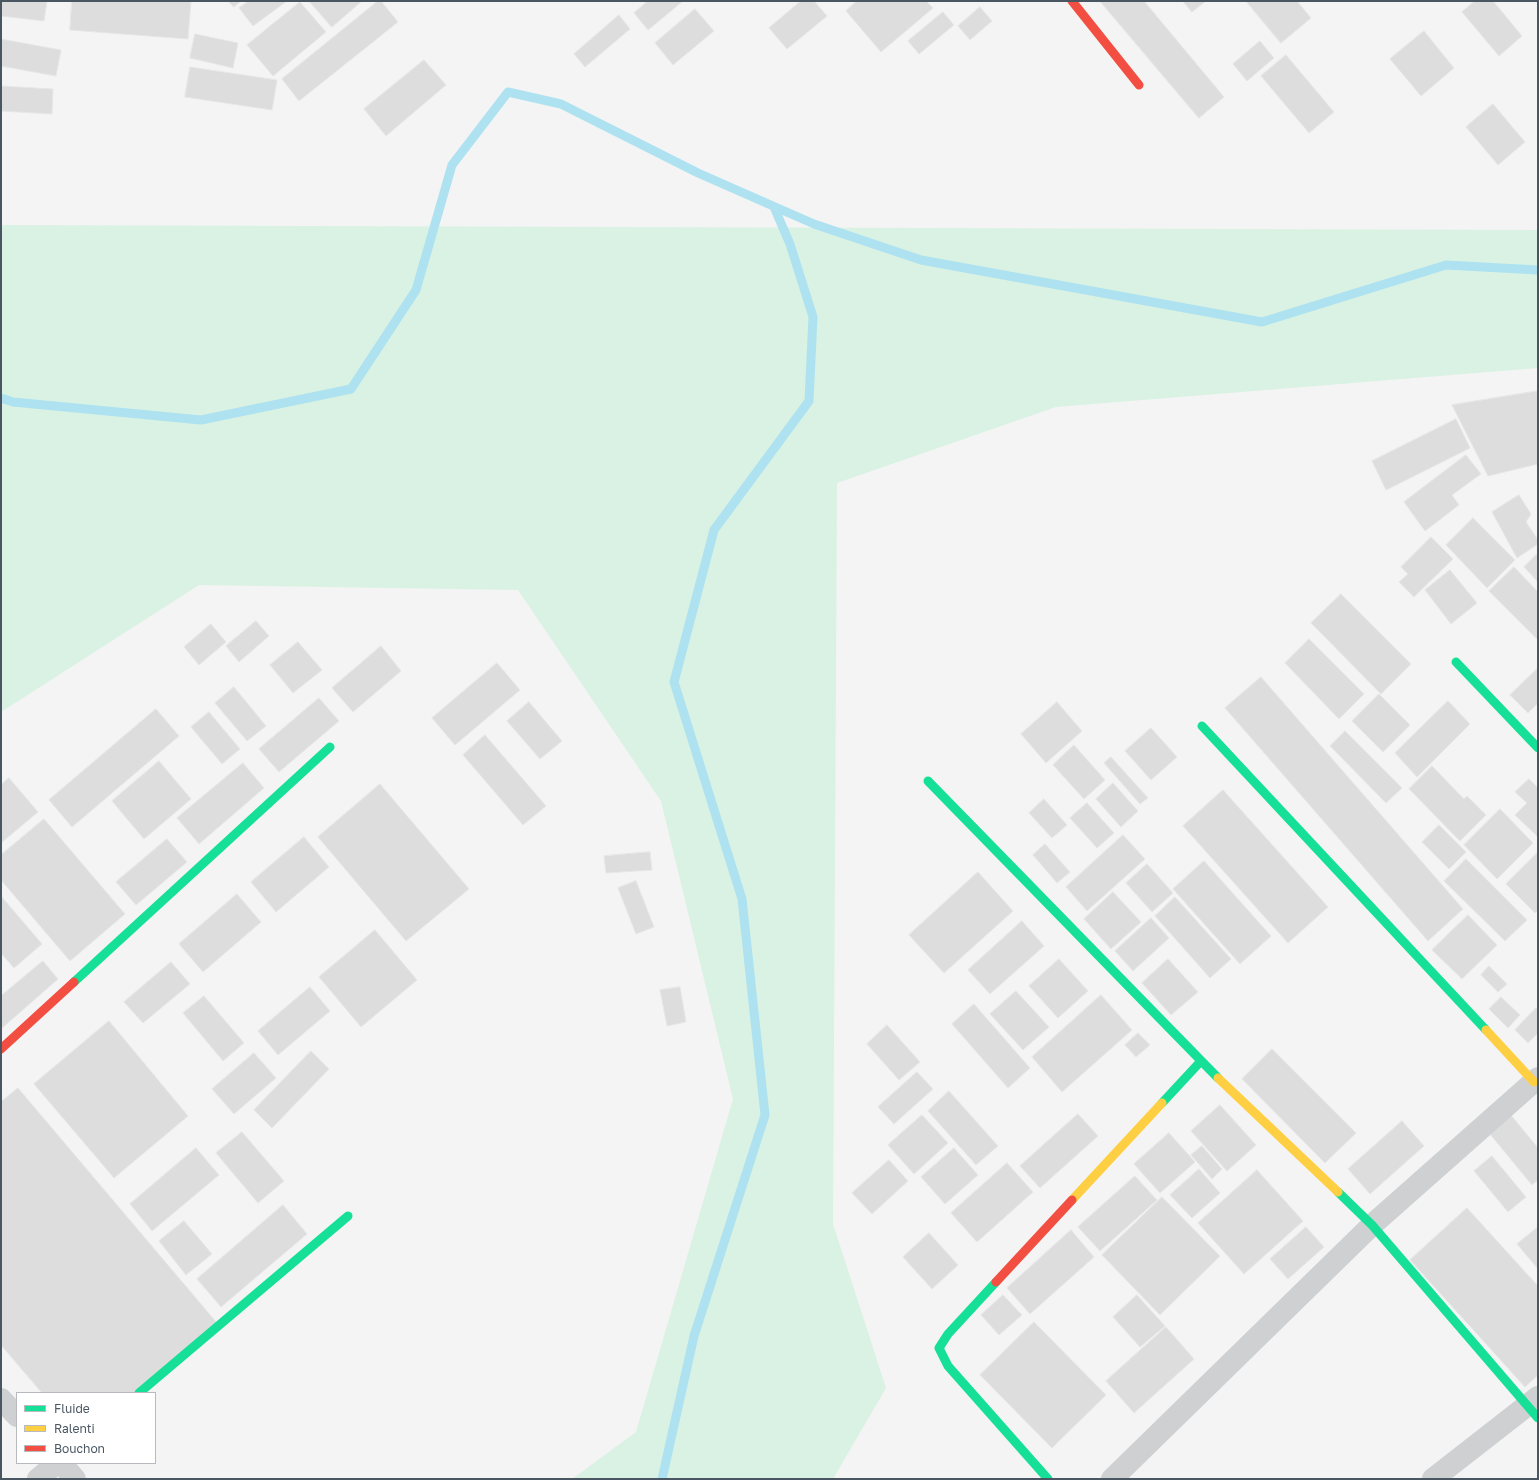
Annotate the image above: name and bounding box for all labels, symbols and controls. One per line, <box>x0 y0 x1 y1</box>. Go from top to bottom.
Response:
legend <box>16 1392 156 1464</box>
text: Fluide <box>54 1401 90 1416</box>
text: Ralenti <box>54 1421 95 1436</box>
text: Bouchon <box>54 1441 105 1456</box>

